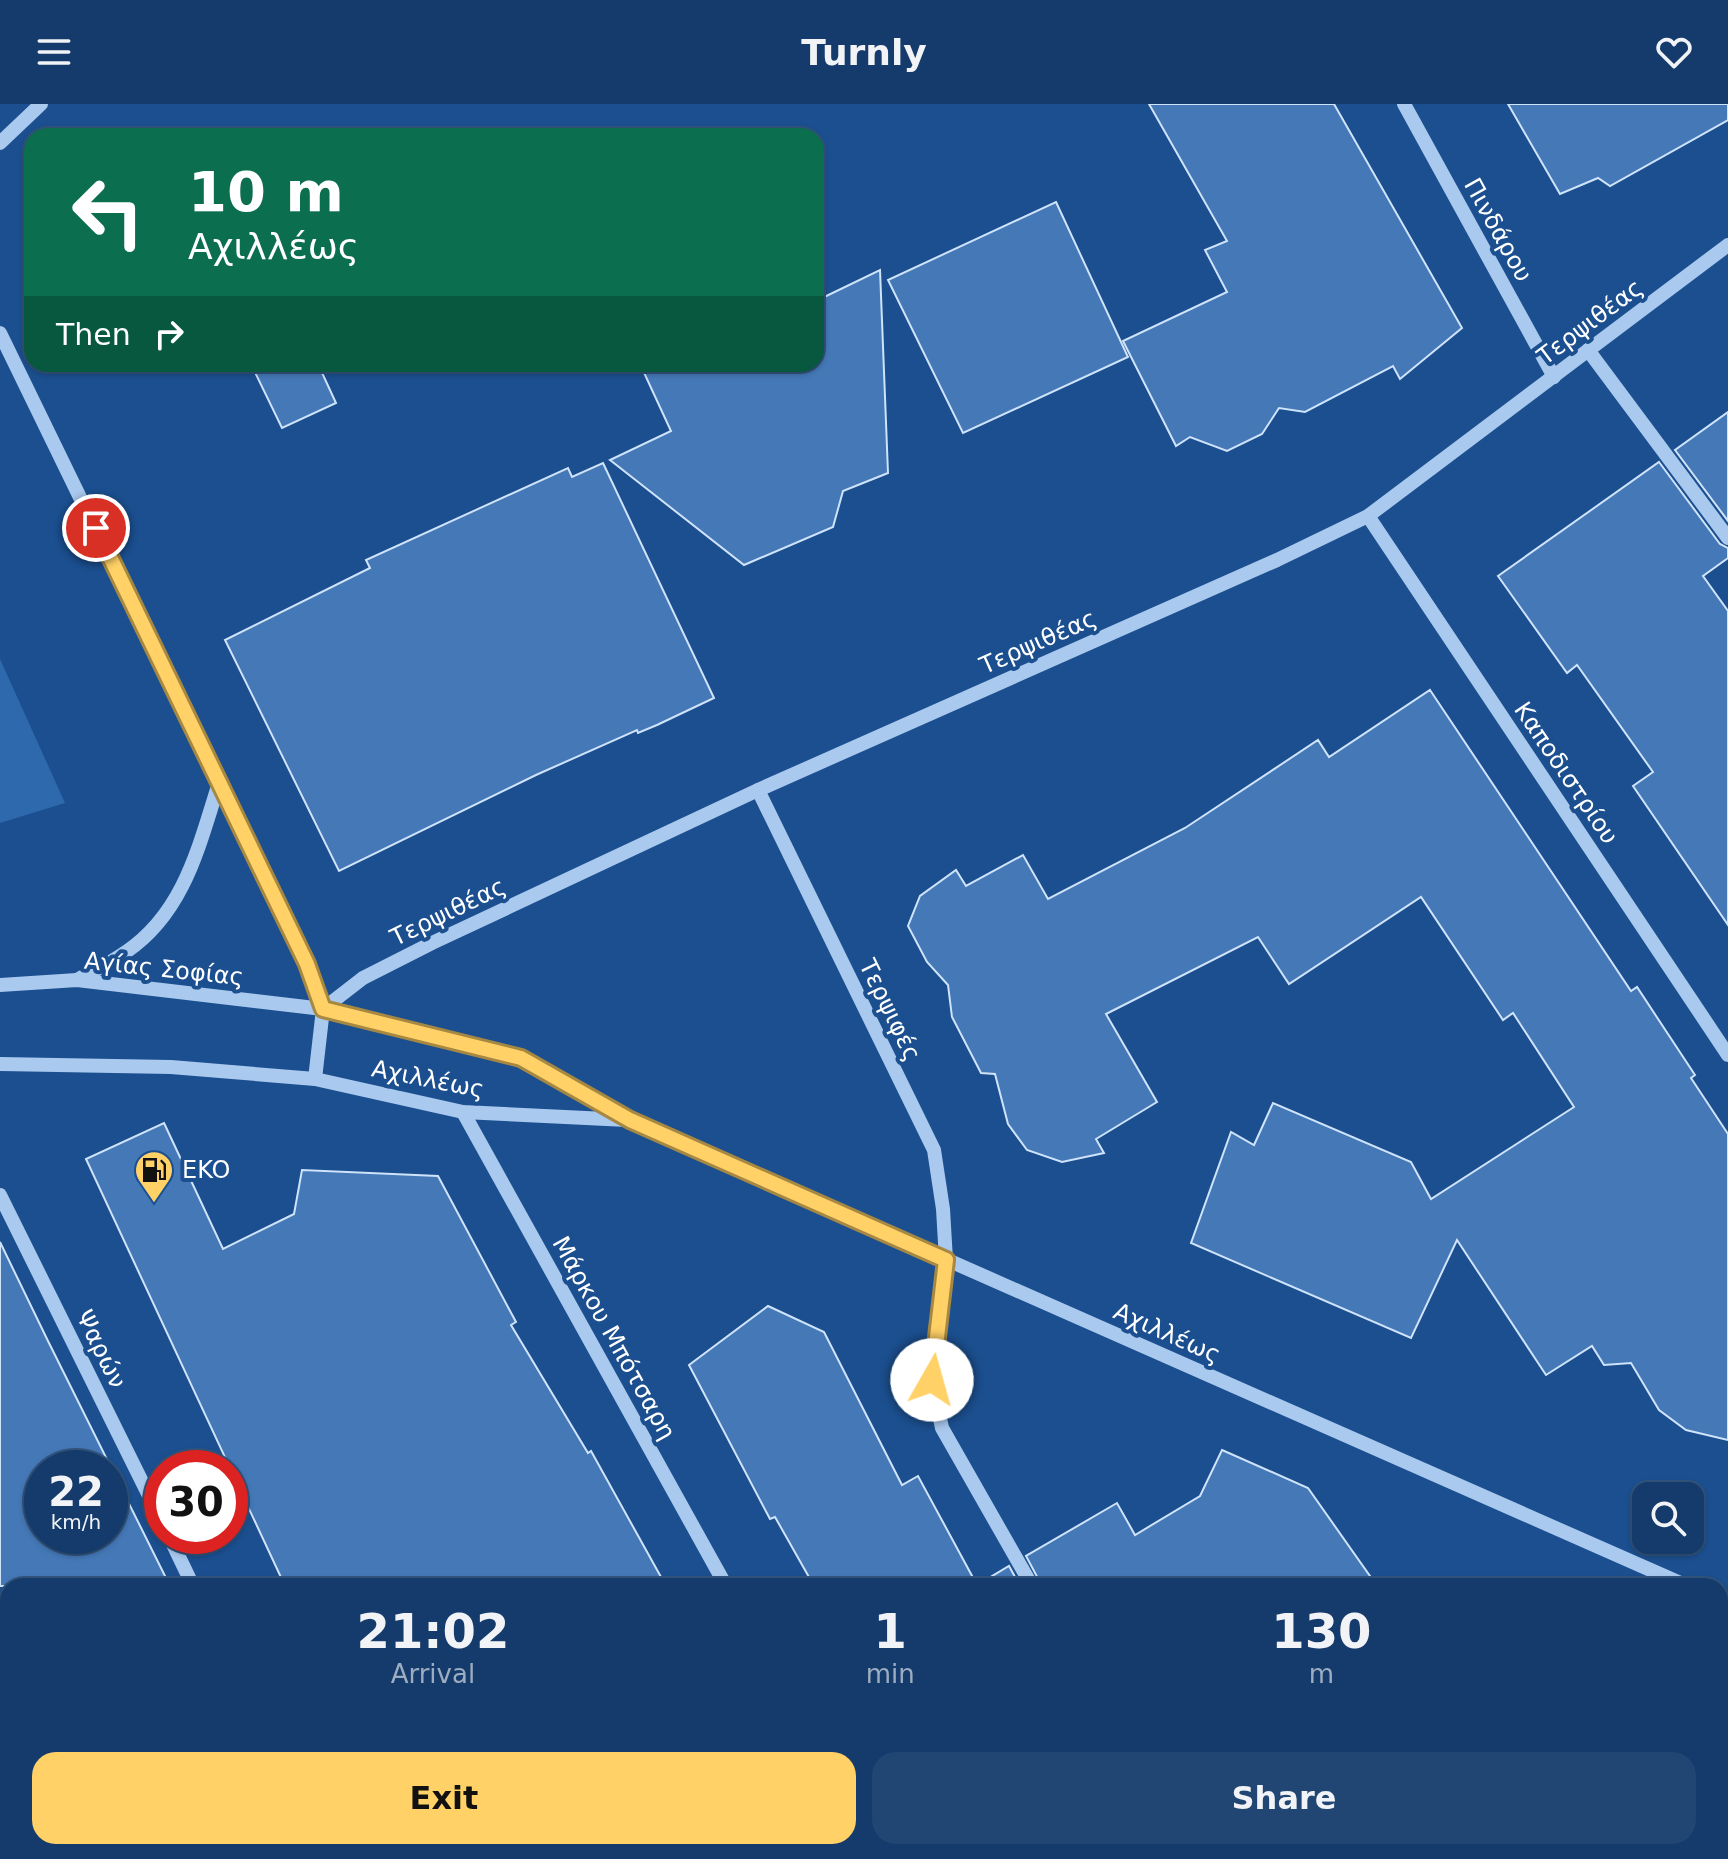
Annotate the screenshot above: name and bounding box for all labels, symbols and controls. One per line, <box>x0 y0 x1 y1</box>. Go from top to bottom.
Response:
icon: menu <box>32 30 76 74</box>
icon: heart <box>1652 30 1696 74</box>
text: Turnly <box>801 32 927 73</box>
text: 10 m <box>188 159 344 224</box>
icon: left <box>56 160 160 264</box>
street label: Πινδάρου <box>1458 173 1538 287</box>
text: Αχιλλέως <box>188 226 359 267</box>
street label: Τερψιθέας <box>1531 273 1648 371</box>
icon: right <box>147 312 191 356</box>
text: Then <box>56 317 131 352</box>
pin <box>62 494 130 562</box>
icon: arrive <box>74 506 118 550</box>
street label: Τερψιθέας <box>975 604 1101 680</box>
street label: Καποδιστρίου <box>1508 697 1624 849</box>
street label: Τερψιθέας <box>385 872 510 952</box>
street label: Αγίας Σοφίας <box>83 947 245 991</box>
street label: Τερψιφές <box>853 954 927 1065</box>
street label: Αχιλλέως <box>369 1054 487 1104</box>
fuel station icon: EKO <box>133 1149 175 1204</box>
place label: EKO <box>182 1156 230 1184</box>
street label: Μάρκου Μπότσαρη <box>547 1232 681 1444</box>
street label: Αχιλλέως <box>1109 1297 1225 1369</box>
street label: Ψαρών <box>70 1305 132 1393</box>
position arrow <box>890 1338 974 1422</box>
speed limit sign: 30 <box>144 1450 248 1554</box>
text: 22 <box>48 1469 104 1515</box>
map controls <box>1632 1482 1704 1554</box>
button: search <box>1632 1482 1704 1554</box>
text: km/h <box>51 1510 101 1534</box>
text: 21:02 <box>356 1603 509 1659</box>
text: 1 <box>874 1603 907 1659</box>
text: 130 <box>1271 1603 1371 1659</box>
text: Arrival <box>391 1659 475 1689</box>
text: min <box>866 1659 915 1689</box>
text: m <box>1309 1659 1334 1689</box>
button: Exit <box>32 1752 856 1844</box>
button: Share <box>872 1752 1696 1844</box>

